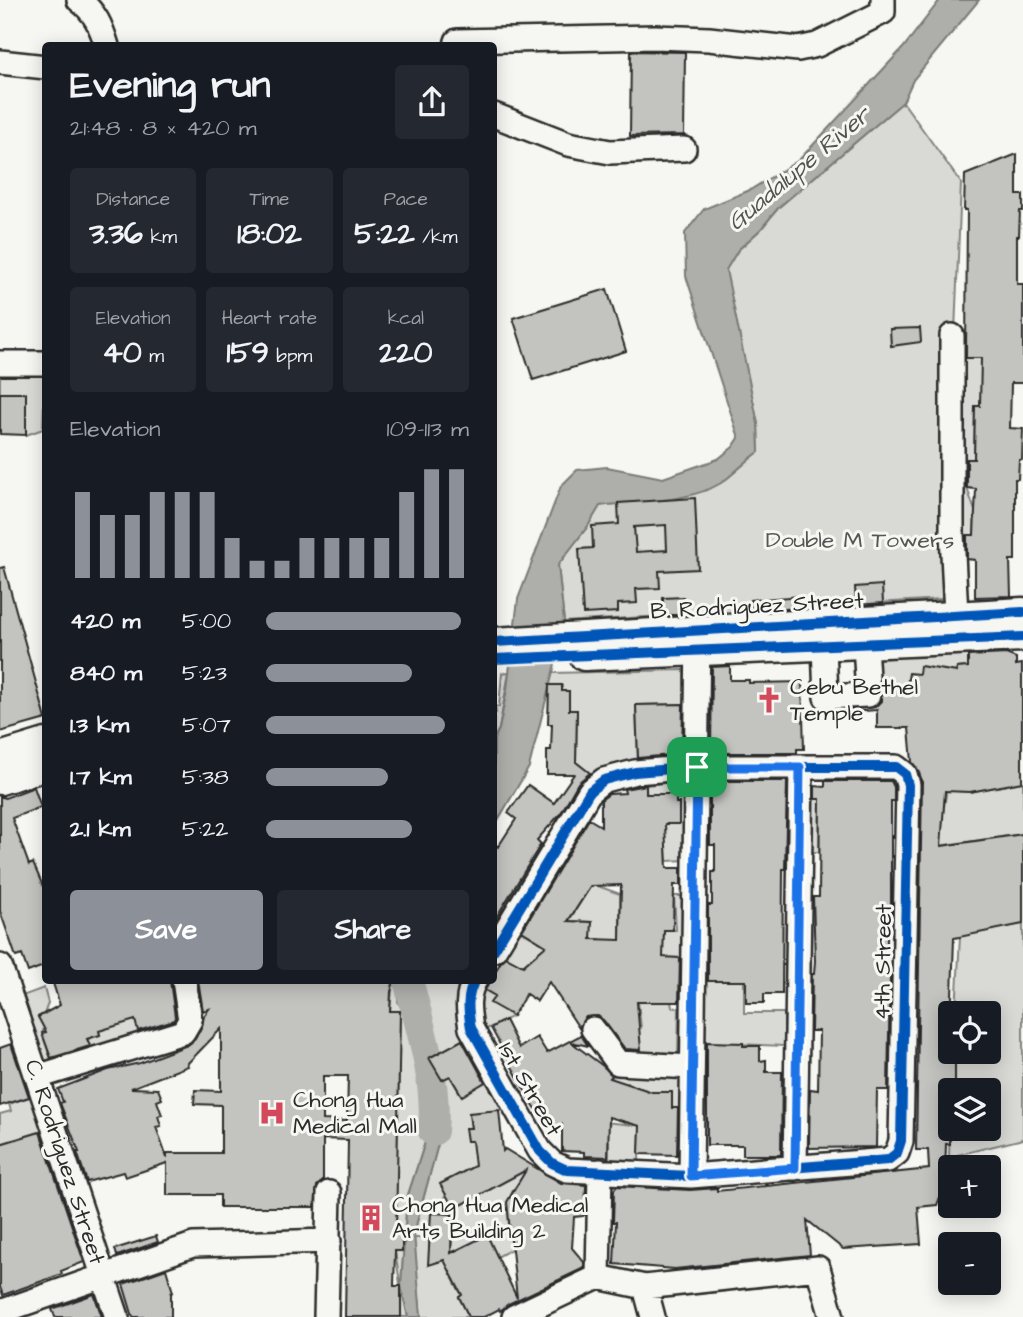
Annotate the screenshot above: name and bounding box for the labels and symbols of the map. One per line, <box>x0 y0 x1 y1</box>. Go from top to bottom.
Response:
water label: Guadalupe River <box>720 97 880 239</box>
park label: Double M Towers <box>766 524 954 556</box>
street label: B. Rodriguez Street <box>649 584 865 629</box>
place label: Cebu Bethel Temple <box>790 671 918 729</box>
church icon: Cebu Bethel Temple <box>754 685 784 715</box>
pin <box>667 737 727 797</box>
street label: 4th Street <box>866 903 900 1021</box>
street label: 1st Street <box>490 1036 570 1143</box>
street label: C. Rodriguez Street <box>16 1056 113 1269</box>
place label: Chong Hua Medical Mall <box>293 1084 417 1142</box>
hospital icon: Chong Hua Medical Mall <box>257 1098 287 1128</box>
place label: Chong Hua Medical Arts Building 2 <box>392 1189 588 1248</box>
building icon: Chong Hua Medical Arts Building 2 <box>356 1203 386 1233</box>

